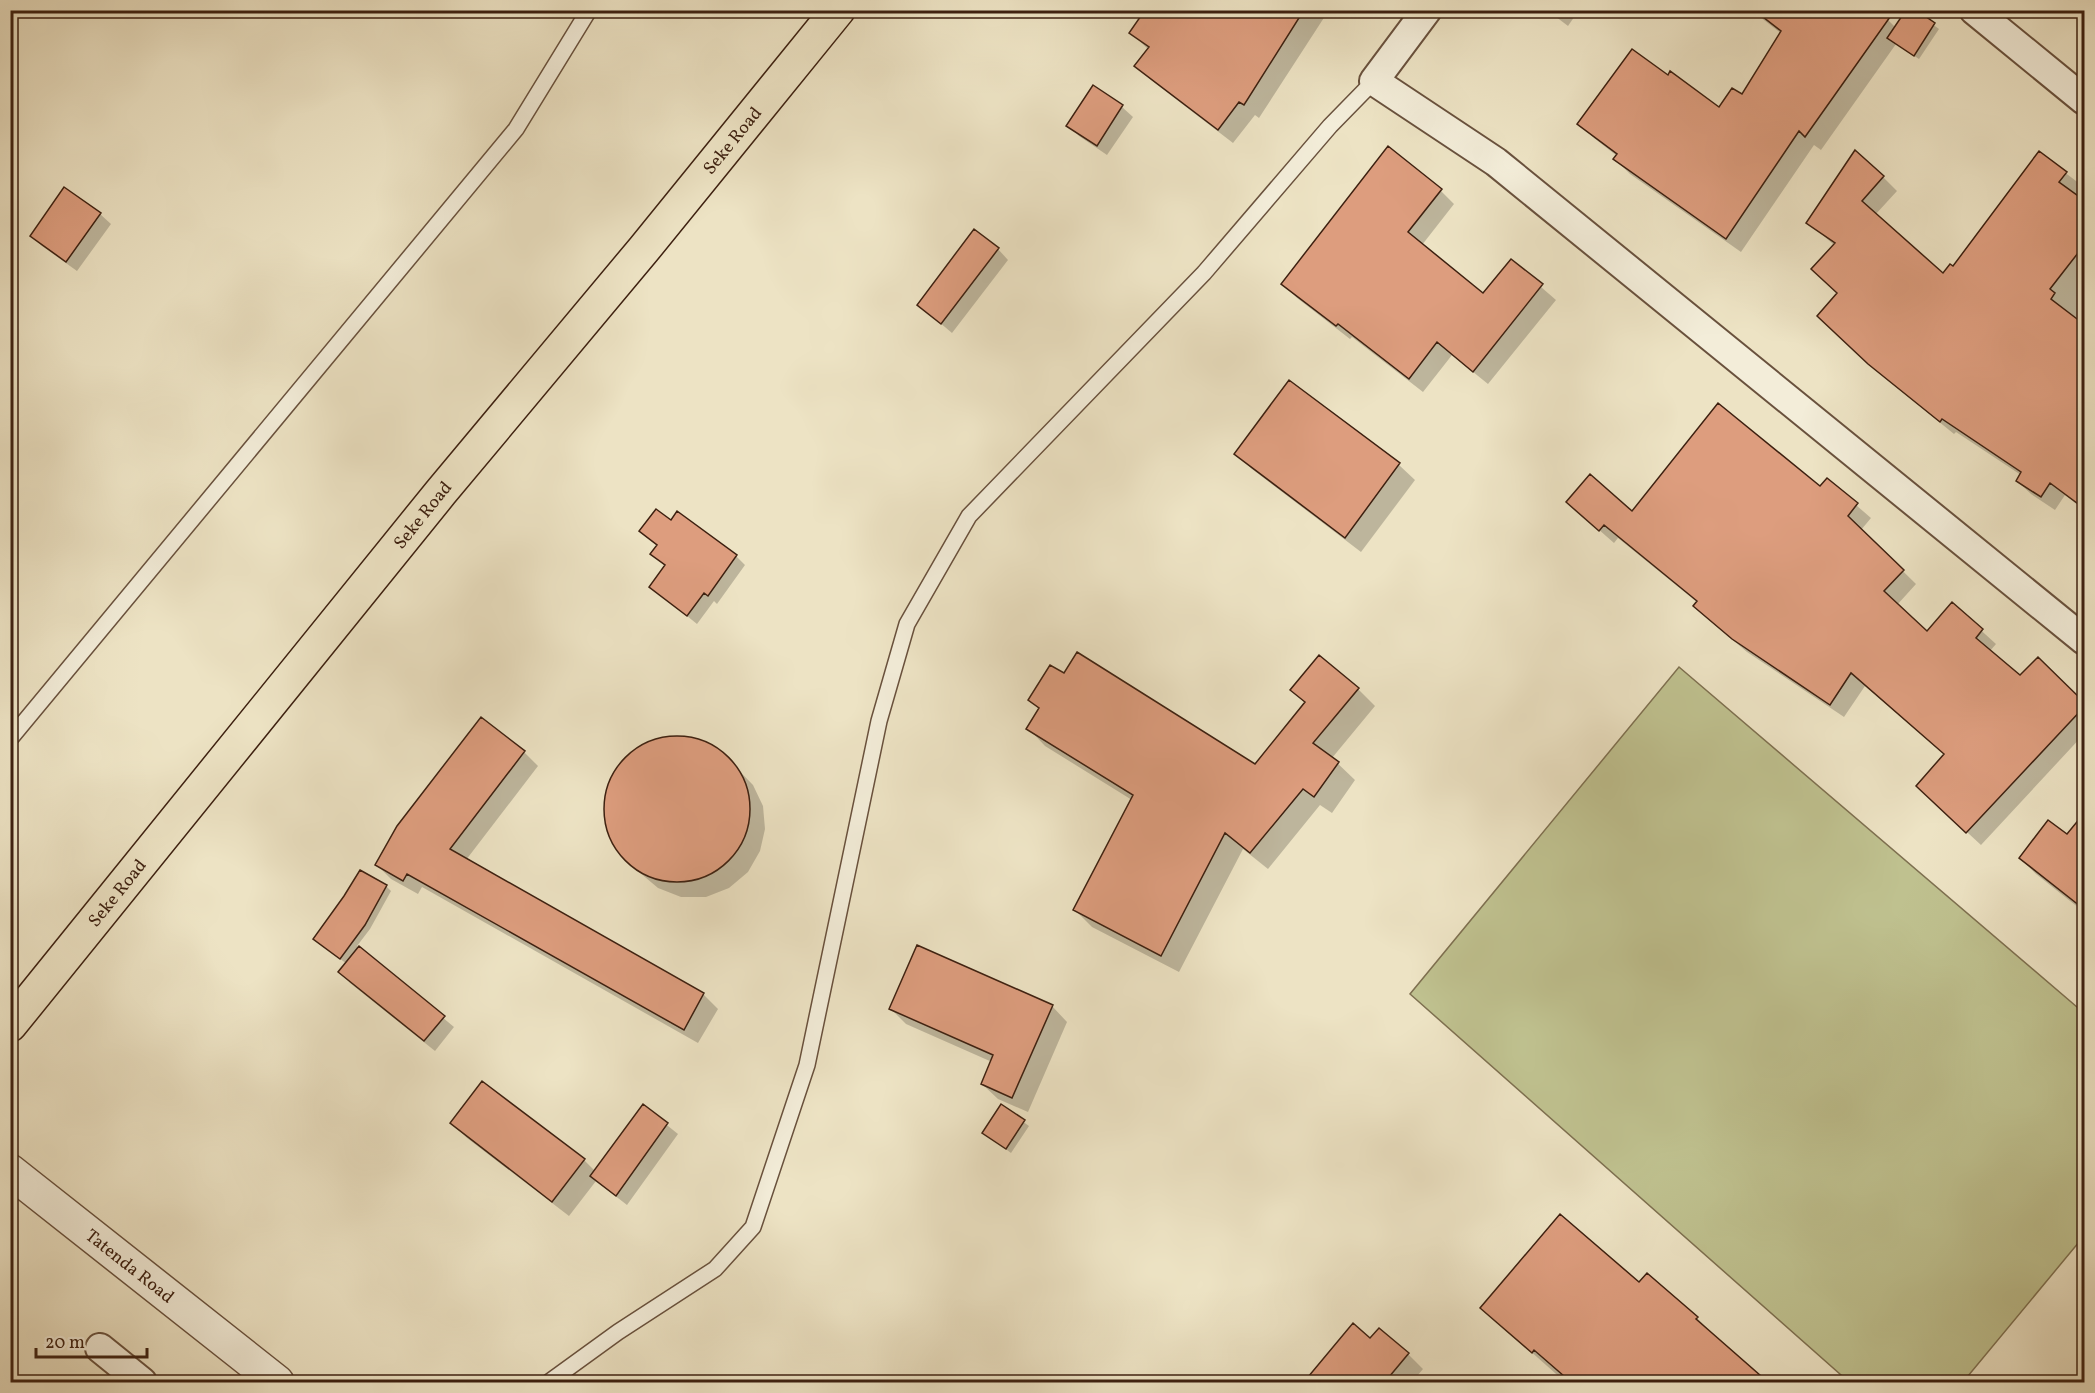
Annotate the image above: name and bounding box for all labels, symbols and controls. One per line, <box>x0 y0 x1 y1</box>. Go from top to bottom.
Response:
street label: Seke Road <box>698 102 769 181</box>
street label: Seke Road <box>389 477 459 555</box>
street label: Seke Road <box>83 854 153 933</box>
street label: Tatenda Road <box>79 1224 179 1310</box>
scale bar <box>36 1321 147 1359</box>
text: 20 m <box>45 1331 85 1356</box>

